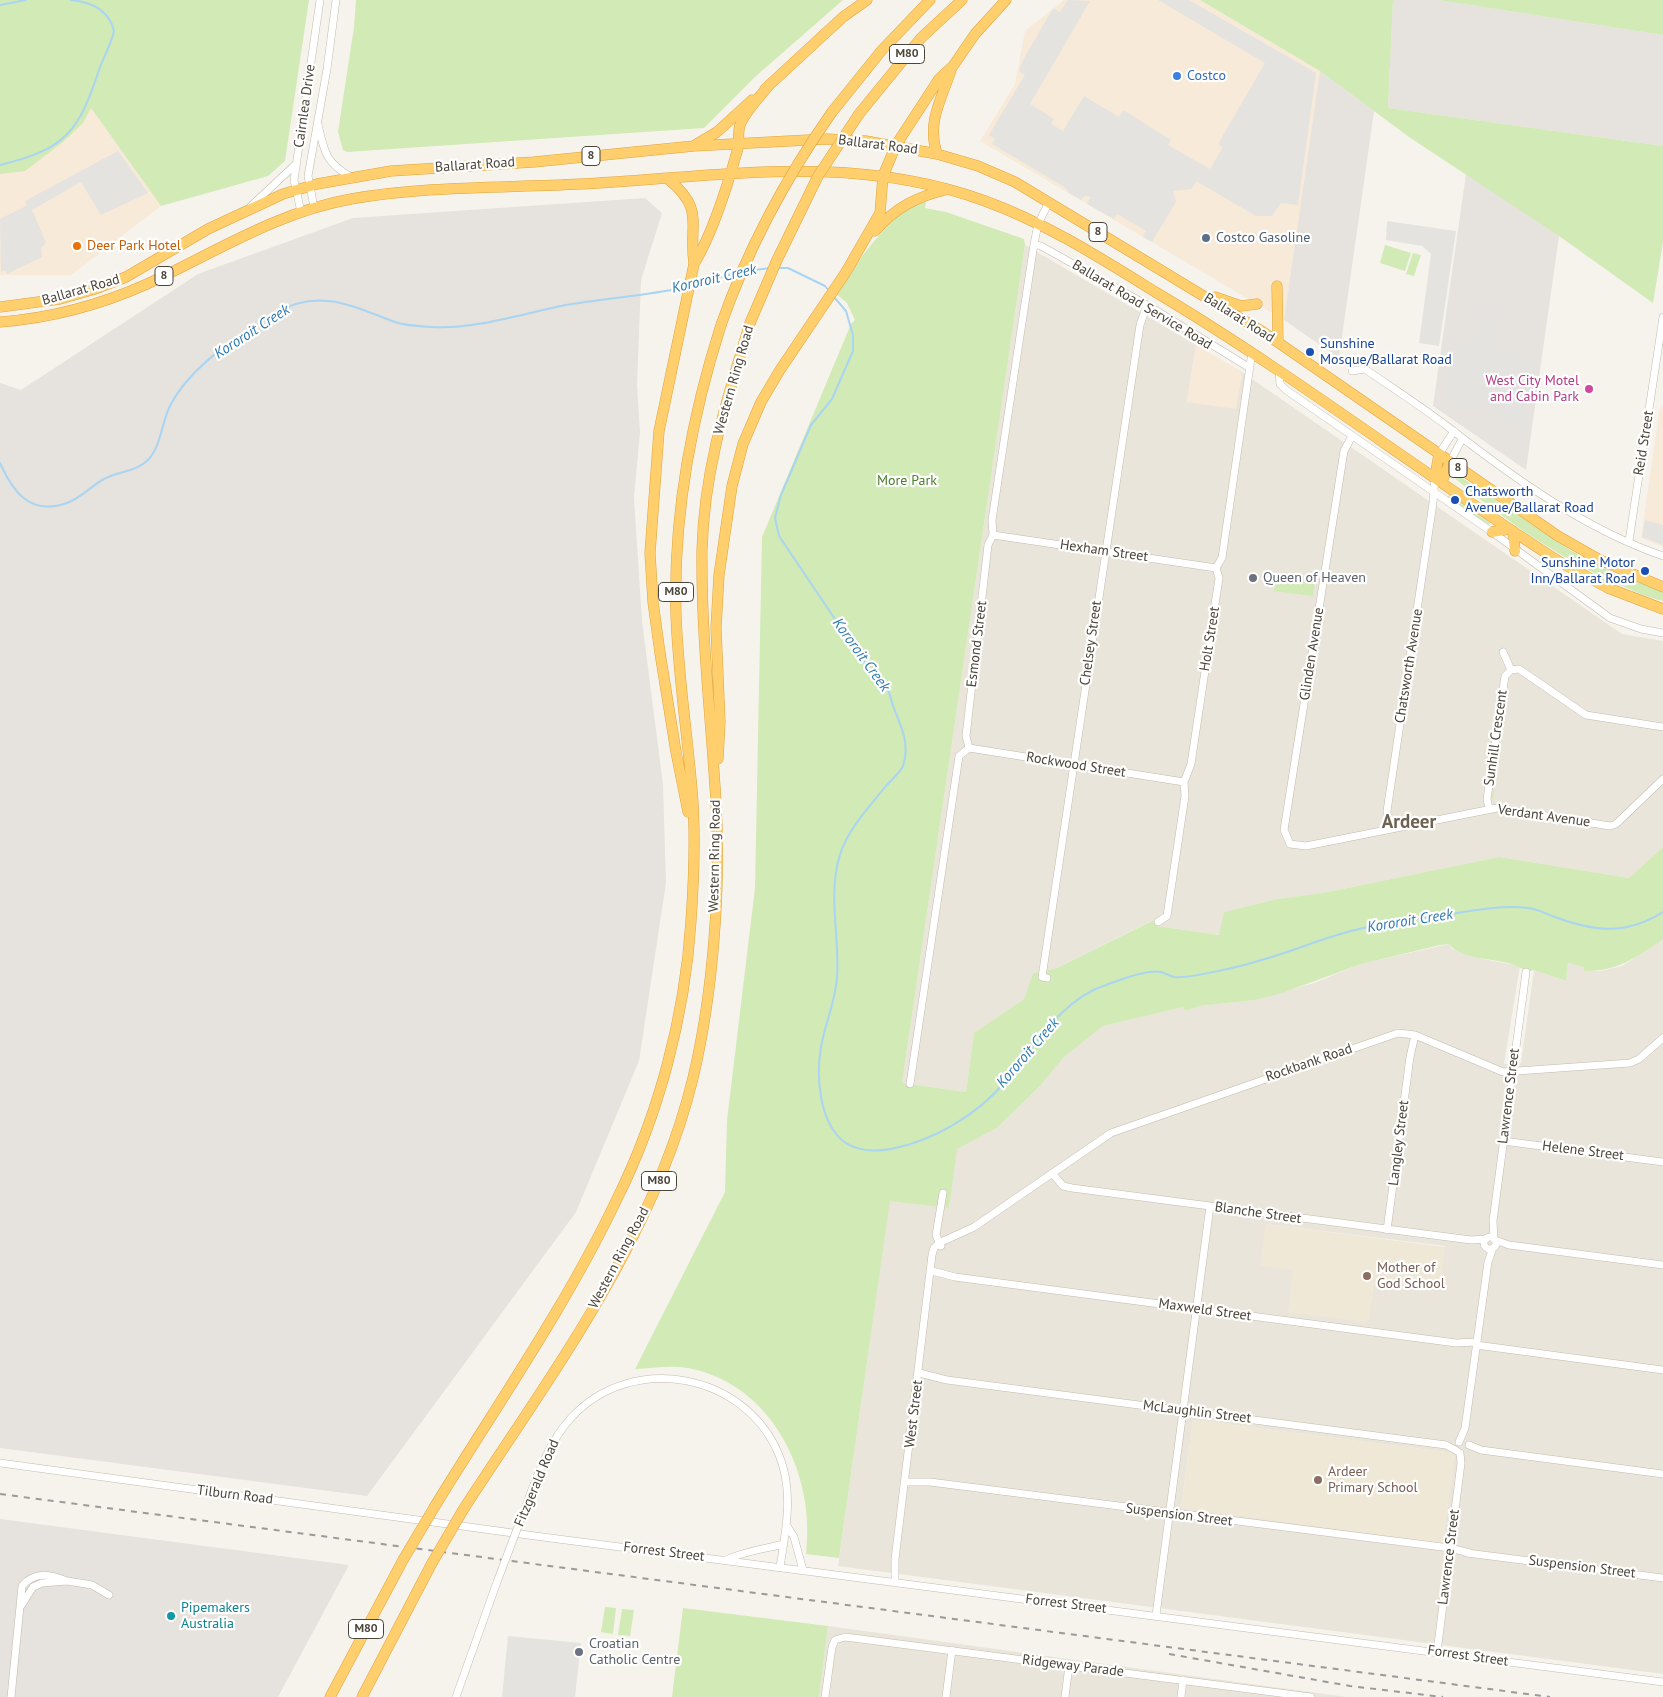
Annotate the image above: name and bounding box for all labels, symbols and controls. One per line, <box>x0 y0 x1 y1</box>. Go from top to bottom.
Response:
road number: M80 <box>890 44 924 64</box>
street label: Cairnlea Drive <box>291 63 319 149</box>
place label: Costco <box>1187 68 1226 84</box>
marker: Costco <box>1171 70 1183 82</box>
street label: Ballarat Road <box>837 132 919 158</box>
road number: 8 <box>582 146 600 166</box>
street label: Ballarat Road <box>434 154 516 176</box>
road number: 8 <box>1089 222 1107 242</box>
place label: Costco Gasoline <box>1216 230 1310 246</box>
marker: Costco Gasoline <box>1200 232 1212 244</box>
place label: Deer Park Hotel <box>87 238 181 254</box>
marker: Deer Park Hotel <box>71 240 83 252</box>
street label: Ballarat Road Service Road <box>1069 257 1215 353</box>
water label: Kororoit Creek <box>670 261 758 297</box>
road number: 8 <box>155 266 173 286</box>
street label: Ballarat Road <box>40 271 122 309</box>
street label: Ballarat Road <box>1201 290 1277 346</box>
water label: Kororoit Creek <box>211 301 293 363</box>
street label: Western Ring Road <box>710 324 758 436</box>
place label: Sunshine Mosque/Ballarat Road <box>1320 336 1452 368</box>
marker: Sunshine Mosque/Ballarat Road <box>1304 346 1316 358</box>
place label: West City Motel and Cabin Park <box>1485 373 1579 406</box>
marker: West City Motel and Cabin Park <box>1583 383 1595 395</box>
street label: Reid Street <box>1631 409 1657 477</box>
road number: 8 <box>1449 458 1467 478</box>
park label: More Park <box>877 473 937 489</box>
place label: Chatsworth Avenue/Ballarat Road <box>1465 484 1594 516</box>
marker: Chatsworth Avenue/Ballarat Road <box>1449 494 1461 506</box>
street label: Hexham Street <box>1059 536 1149 566</box>
place label: Sunshine Motor Inn/Ballarat Road <box>1531 555 1635 588</box>
marker: Sunshine Motor Inn/Ballarat Road <box>1639 565 1651 577</box>
place label: Queen of Heaven <box>1263 570 1366 586</box>
marker: Queen of Heaven <box>1247 572 1259 584</box>
road number: M80 <box>658 582 694 602</box>
street label: Chelsey Street <box>1077 599 1105 687</box>
street label: Esmond Street <box>963 600 991 688</box>
street label: Holt Street <box>1197 605 1223 673</box>
street label: Glinden Avenue <box>1296 606 1328 702</box>
street label: Chatsworth Avenue <box>1392 607 1426 725</box>
water label: Kororoit Creek <box>828 615 894 695</box>
street label: Sunhill Crescent <box>1481 689 1511 787</box>
street label: Rockwood Street <box>1025 749 1127 781</box>
street label: Western Ring Road <box>706 800 724 912</box>
street label: Verdant Avenue <box>1497 801 1591 831</box>
district label: Ardeer <box>1382 812 1436 834</box>
water label: Kororoit Creek <box>1366 905 1454 937</box>
water label: Kororoit Creek <box>993 1015 1063 1091</box>
street label: Rockbank Road <box>1264 1040 1354 1086</box>
street label: Lawrence Street <box>1495 1047 1523 1145</box>
street label: Langley Street <box>1385 1099 1413 1187</box>
street label: Helene Street <box>1541 1138 1625 1164</box>
road number: M80 <box>642 1172 676 1190</box>
street label: Blanche Street <box>1214 1199 1302 1227</box>
street label: Western Ring Road <box>585 1204 653 1312</box>
place label: Mother of God School <box>1377 1260 1445 1292</box>
marker: Mother of God School <box>1361 1270 1373 1282</box>
street label: Maxweld Street <box>1157 1295 1253 1325</box>
street label: West Street <box>902 1379 926 1449</box>
street label: McLaughlin Street <box>1142 1397 1252 1427</box>
street label: Fitzgerald Road <box>511 1437 563 1529</box>
place label: Ardeer Primary School <box>1328 1464 1418 1496</box>
marker: Ardeer Primary School <box>1312 1474 1324 1486</box>
street label: Tilburn Road <box>196 1482 274 1508</box>
street label: Suspension Street <box>1125 1500 1233 1530</box>
street label: Lawrence Street <box>1435 1508 1463 1606</box>
street label: Forrest Street <box>623 1539 705 1565</box>
street label: Suspension Street <box>1528 1552 1636 1582</box>
street label: Forrest Street <box>1025 1591 1107 1617</box>
place label: Pipemakers Australia <box>181 1600 250 1632</box>
marker: Pipemakers Australia <box>165 1610 177 1622</box>
road number: M80 <box>348 1620 384 1638</box>
place label: Croatian Catholic Centre <box>589 1636 680 1668</box>
street label: Forrest Street <box>1426 1642 1510 1670</box>
marker: Croatian Catholic Centre <box>573 1646 585 1658</box>
street label: Ridgeway Parade <box>1021 1651 1125 1681</box>

